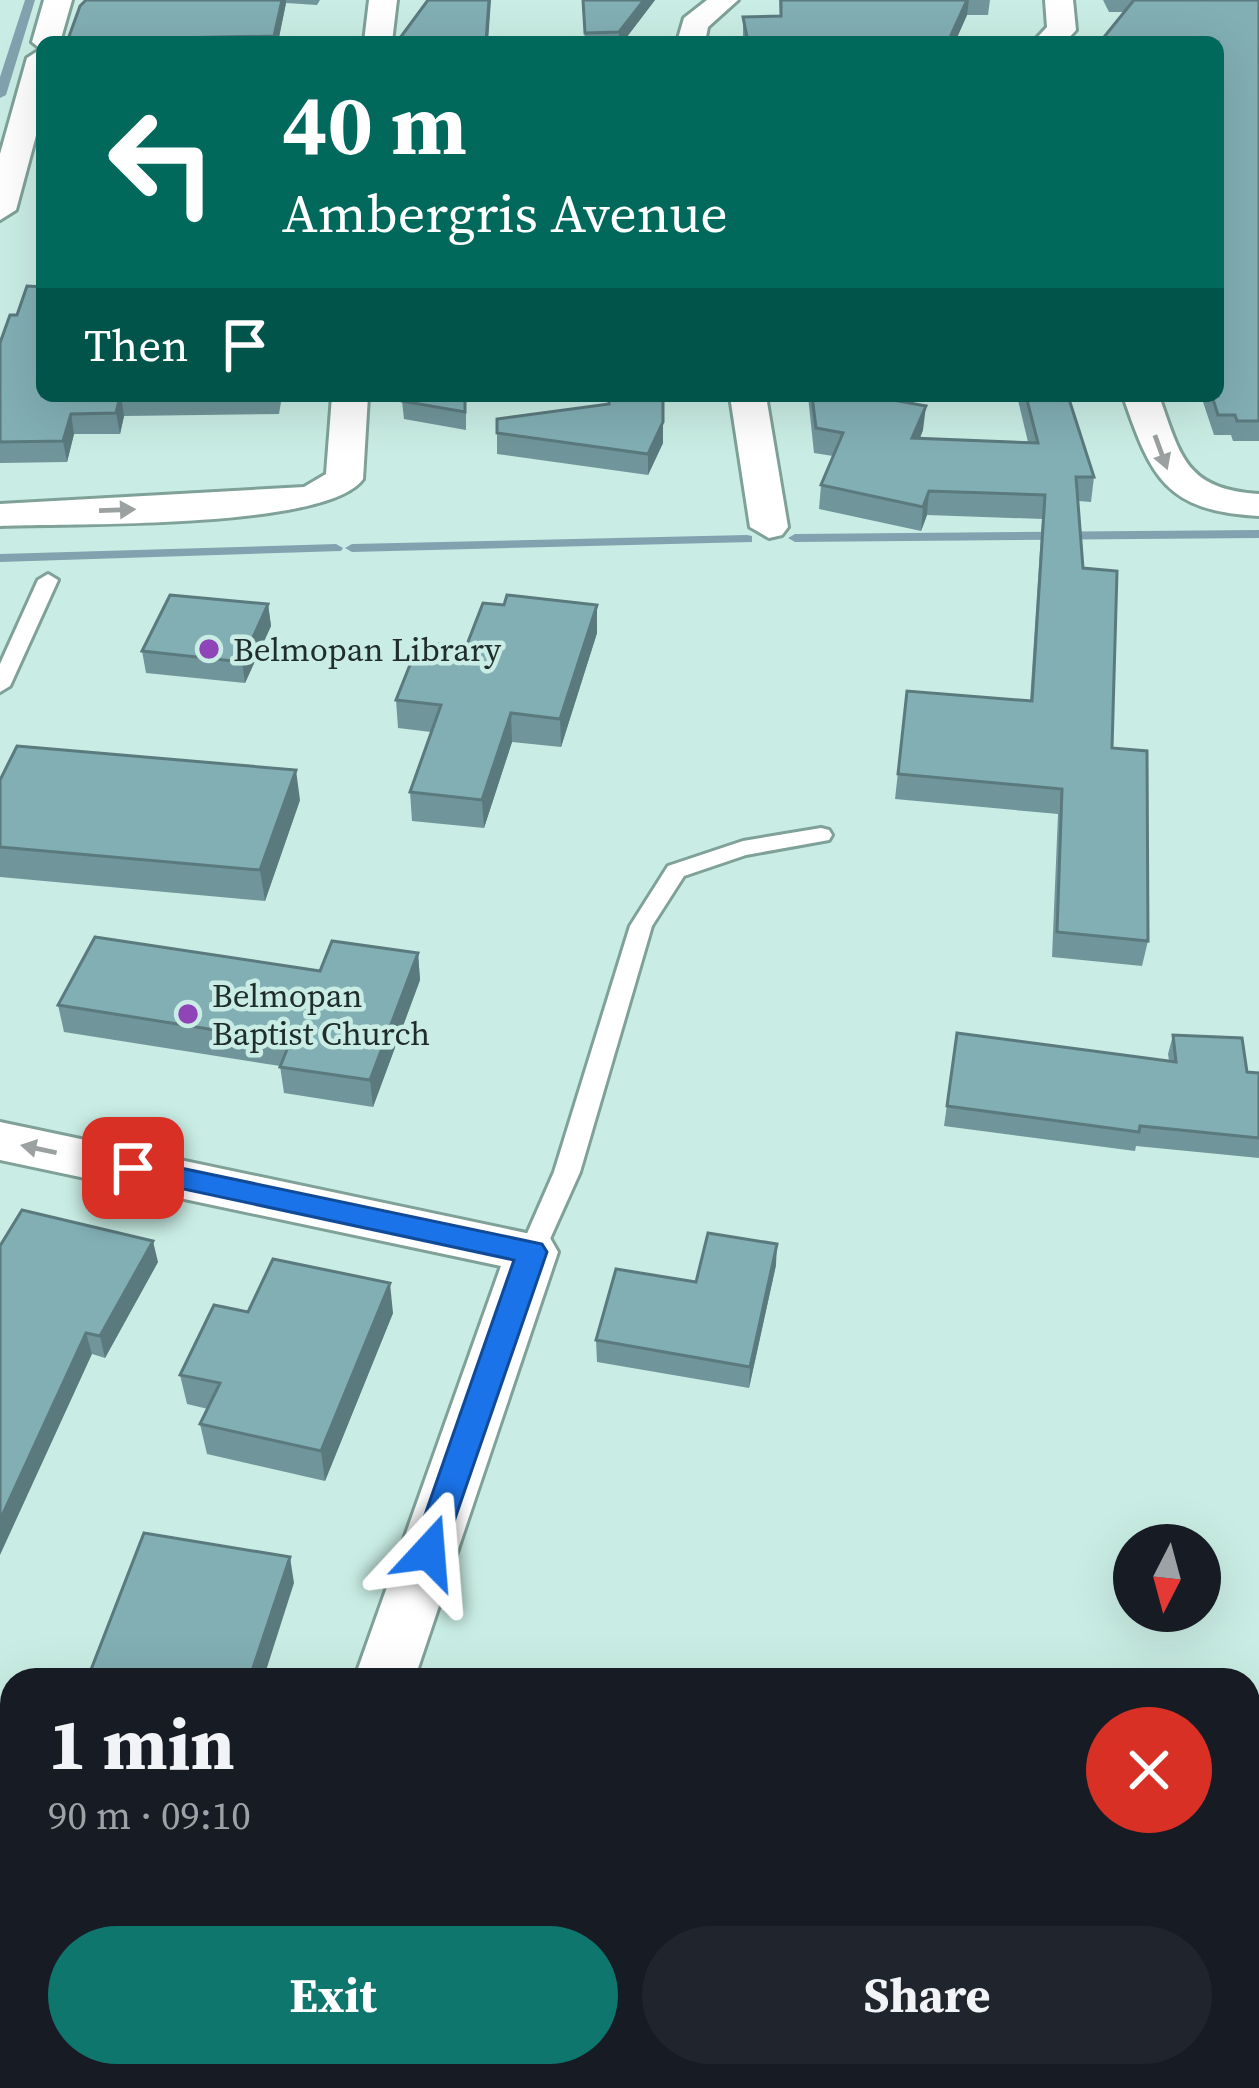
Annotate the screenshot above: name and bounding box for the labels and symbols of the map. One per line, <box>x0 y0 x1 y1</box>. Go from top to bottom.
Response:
one-way arrow <box>1153 435 1171 471</box>
one-way arrow <box>99 500 137 519</box>
place label: Belmopan Library <box>233 627 501 672</box>
marker: Belmopan Library <box>196 636 222 662</box>
place label: Belmopan Baptist Church <box>212 973 430 1056</box>
marker: Belmopan Baptist Church <box>175 1001 201 1027</box>
pin <box>82 1117 184 1219</box>
one-way arrow <box>19 1138 57 1157</box>
position arrow <box>366 1489 492 1615</box>
north arrow <box>1113 1524 1221 1632</box>

